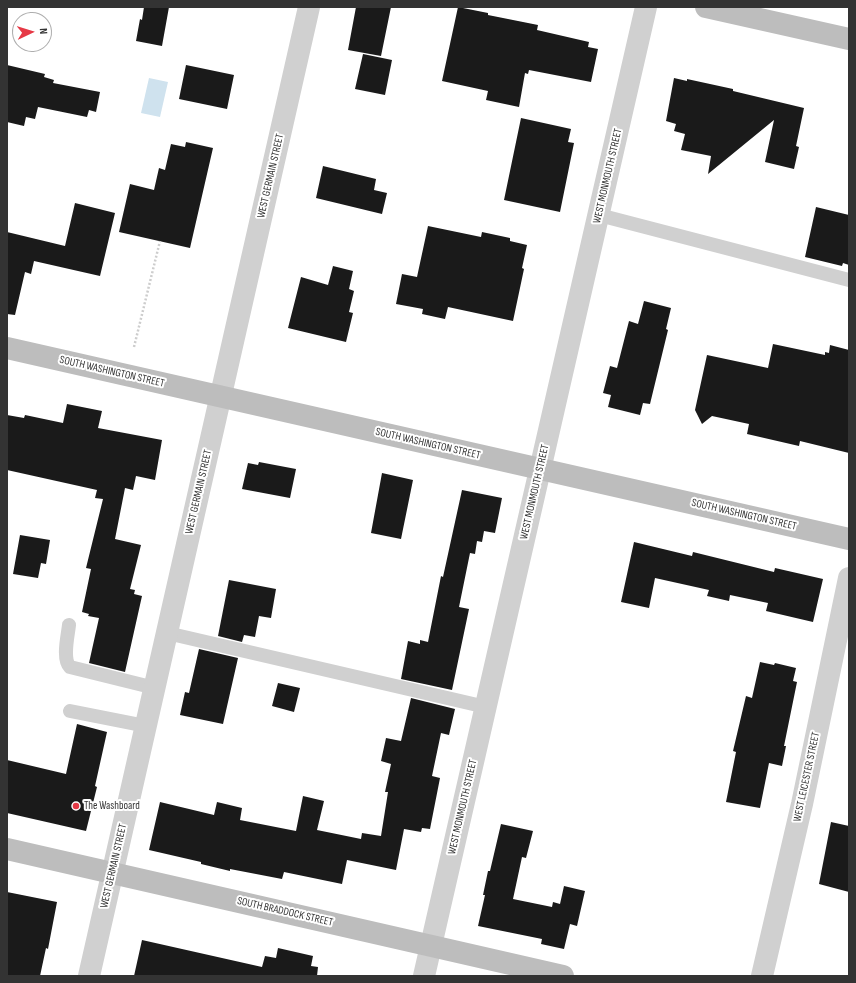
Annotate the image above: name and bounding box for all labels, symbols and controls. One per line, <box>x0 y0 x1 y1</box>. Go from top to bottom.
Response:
north arrow <box>12 12 52 52</box>
text: N <box>37 28 50 35</box>
street label: WEST MONMOUTH STREET <box>591 127 625 225</box>
street label: WEST GERMAIN STREET <box>255 133 287 219</box>
street label: SOUTH WASHINGTON STREET <box>58 354 166 390</box>
street label: SOUTH WASHINGTON STREET <box>374 426 482 462</box>
street label: WEST MONMOUTH STREET <box>518 443 552 541</box>
street label: WEST GERMAIN STREET <box>183 449 215 535</box>
street label: SOUTH WASHINGTON STREET <box>690 497 798 533</box>
street label: WEST LEICESTER STREET <box>791 731 823 823</box>
street label: WEST MONMOUTH STREET <box>446 758 480 856</box>
place label: The Washboard <box>84 799 140 813</box>
marker: The Washboard <box>71 801 81 811</box>
street label: WEST GERMAIN STREET <box>98 823 130 909</box>
street label: SOUTH BRADDOCK STREET <box>236 895 334 929</box>

